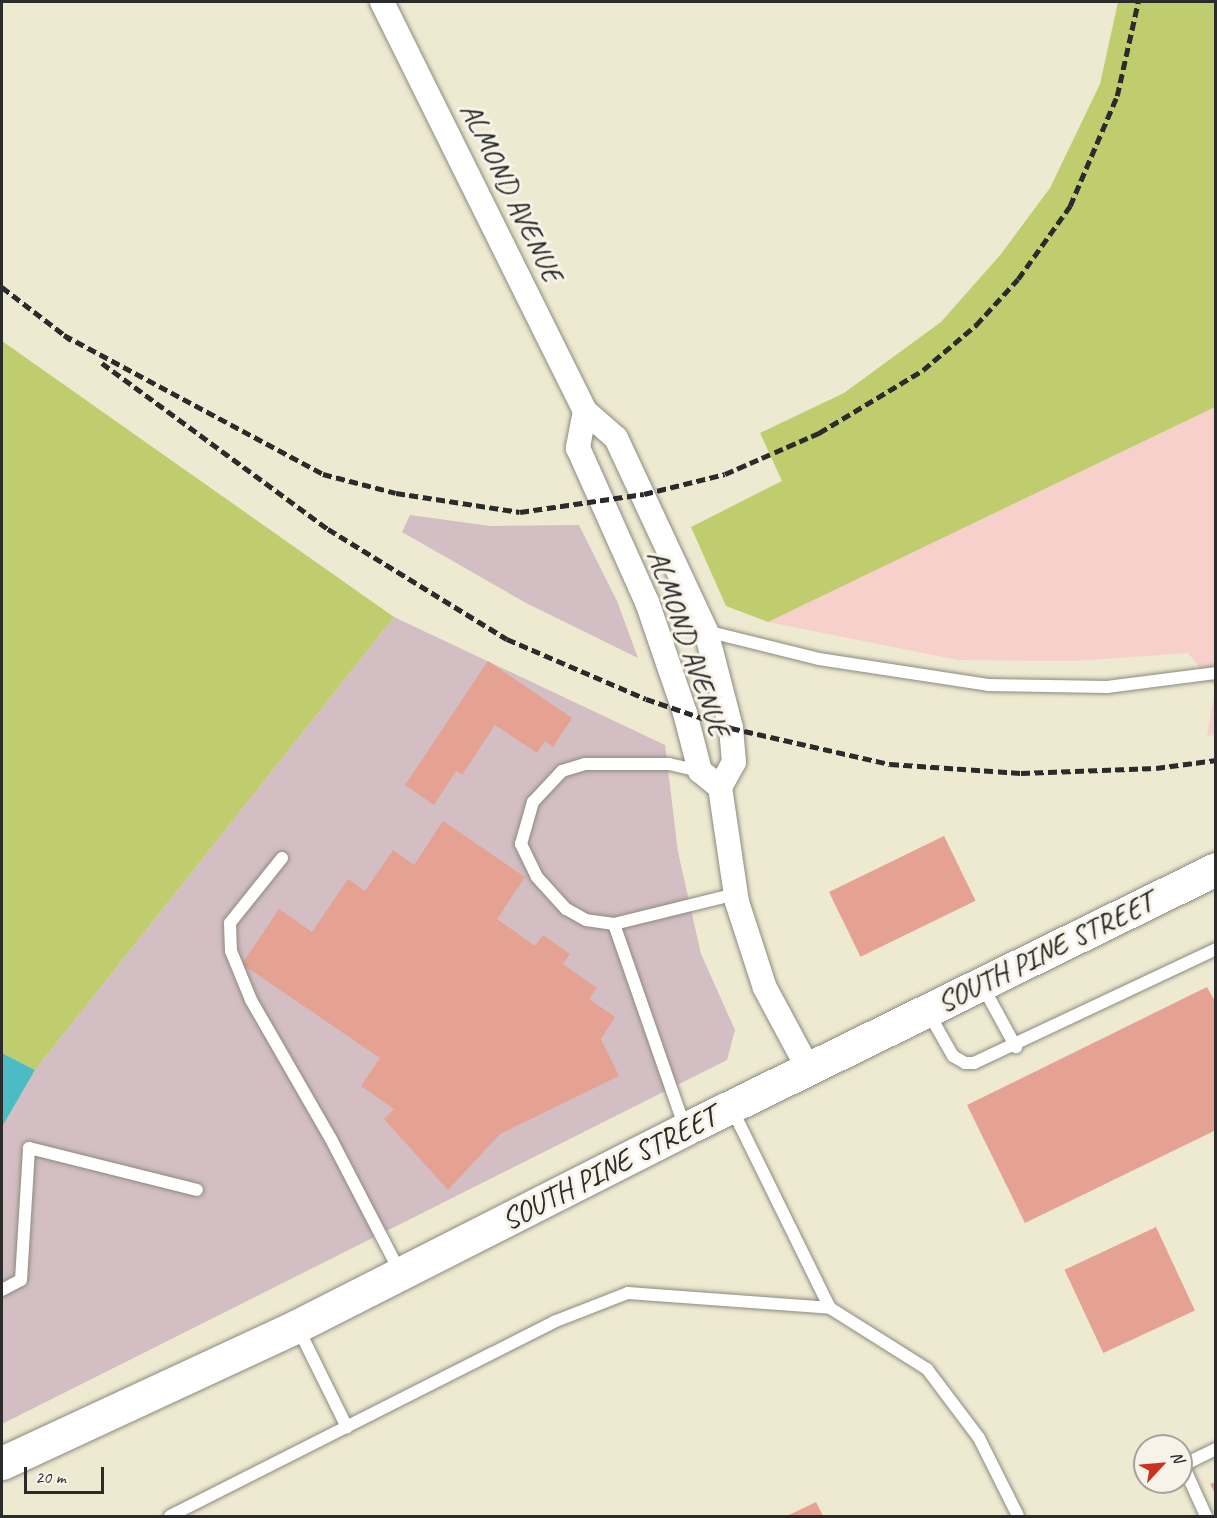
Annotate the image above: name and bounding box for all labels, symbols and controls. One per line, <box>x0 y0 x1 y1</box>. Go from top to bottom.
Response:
street label: ALMOND AVENUE <box>453 96 571 288</box>
street label: ALMOND AVENUE <box>640 544 738 742</box>
street label: SOUTH PINE STREET <box>930 884 1160 1020</box>
street label: SOUTH PINE STREET <box>495 1098 723 1238</box>
north arrow <box>1133 1434 1193 1494</box>
text: N <box>1166 1448 1189 1466</box>
scale bar <box>27 1455 106 1493</box>
text: 20 m <box>35 1466 66 1488</box>

